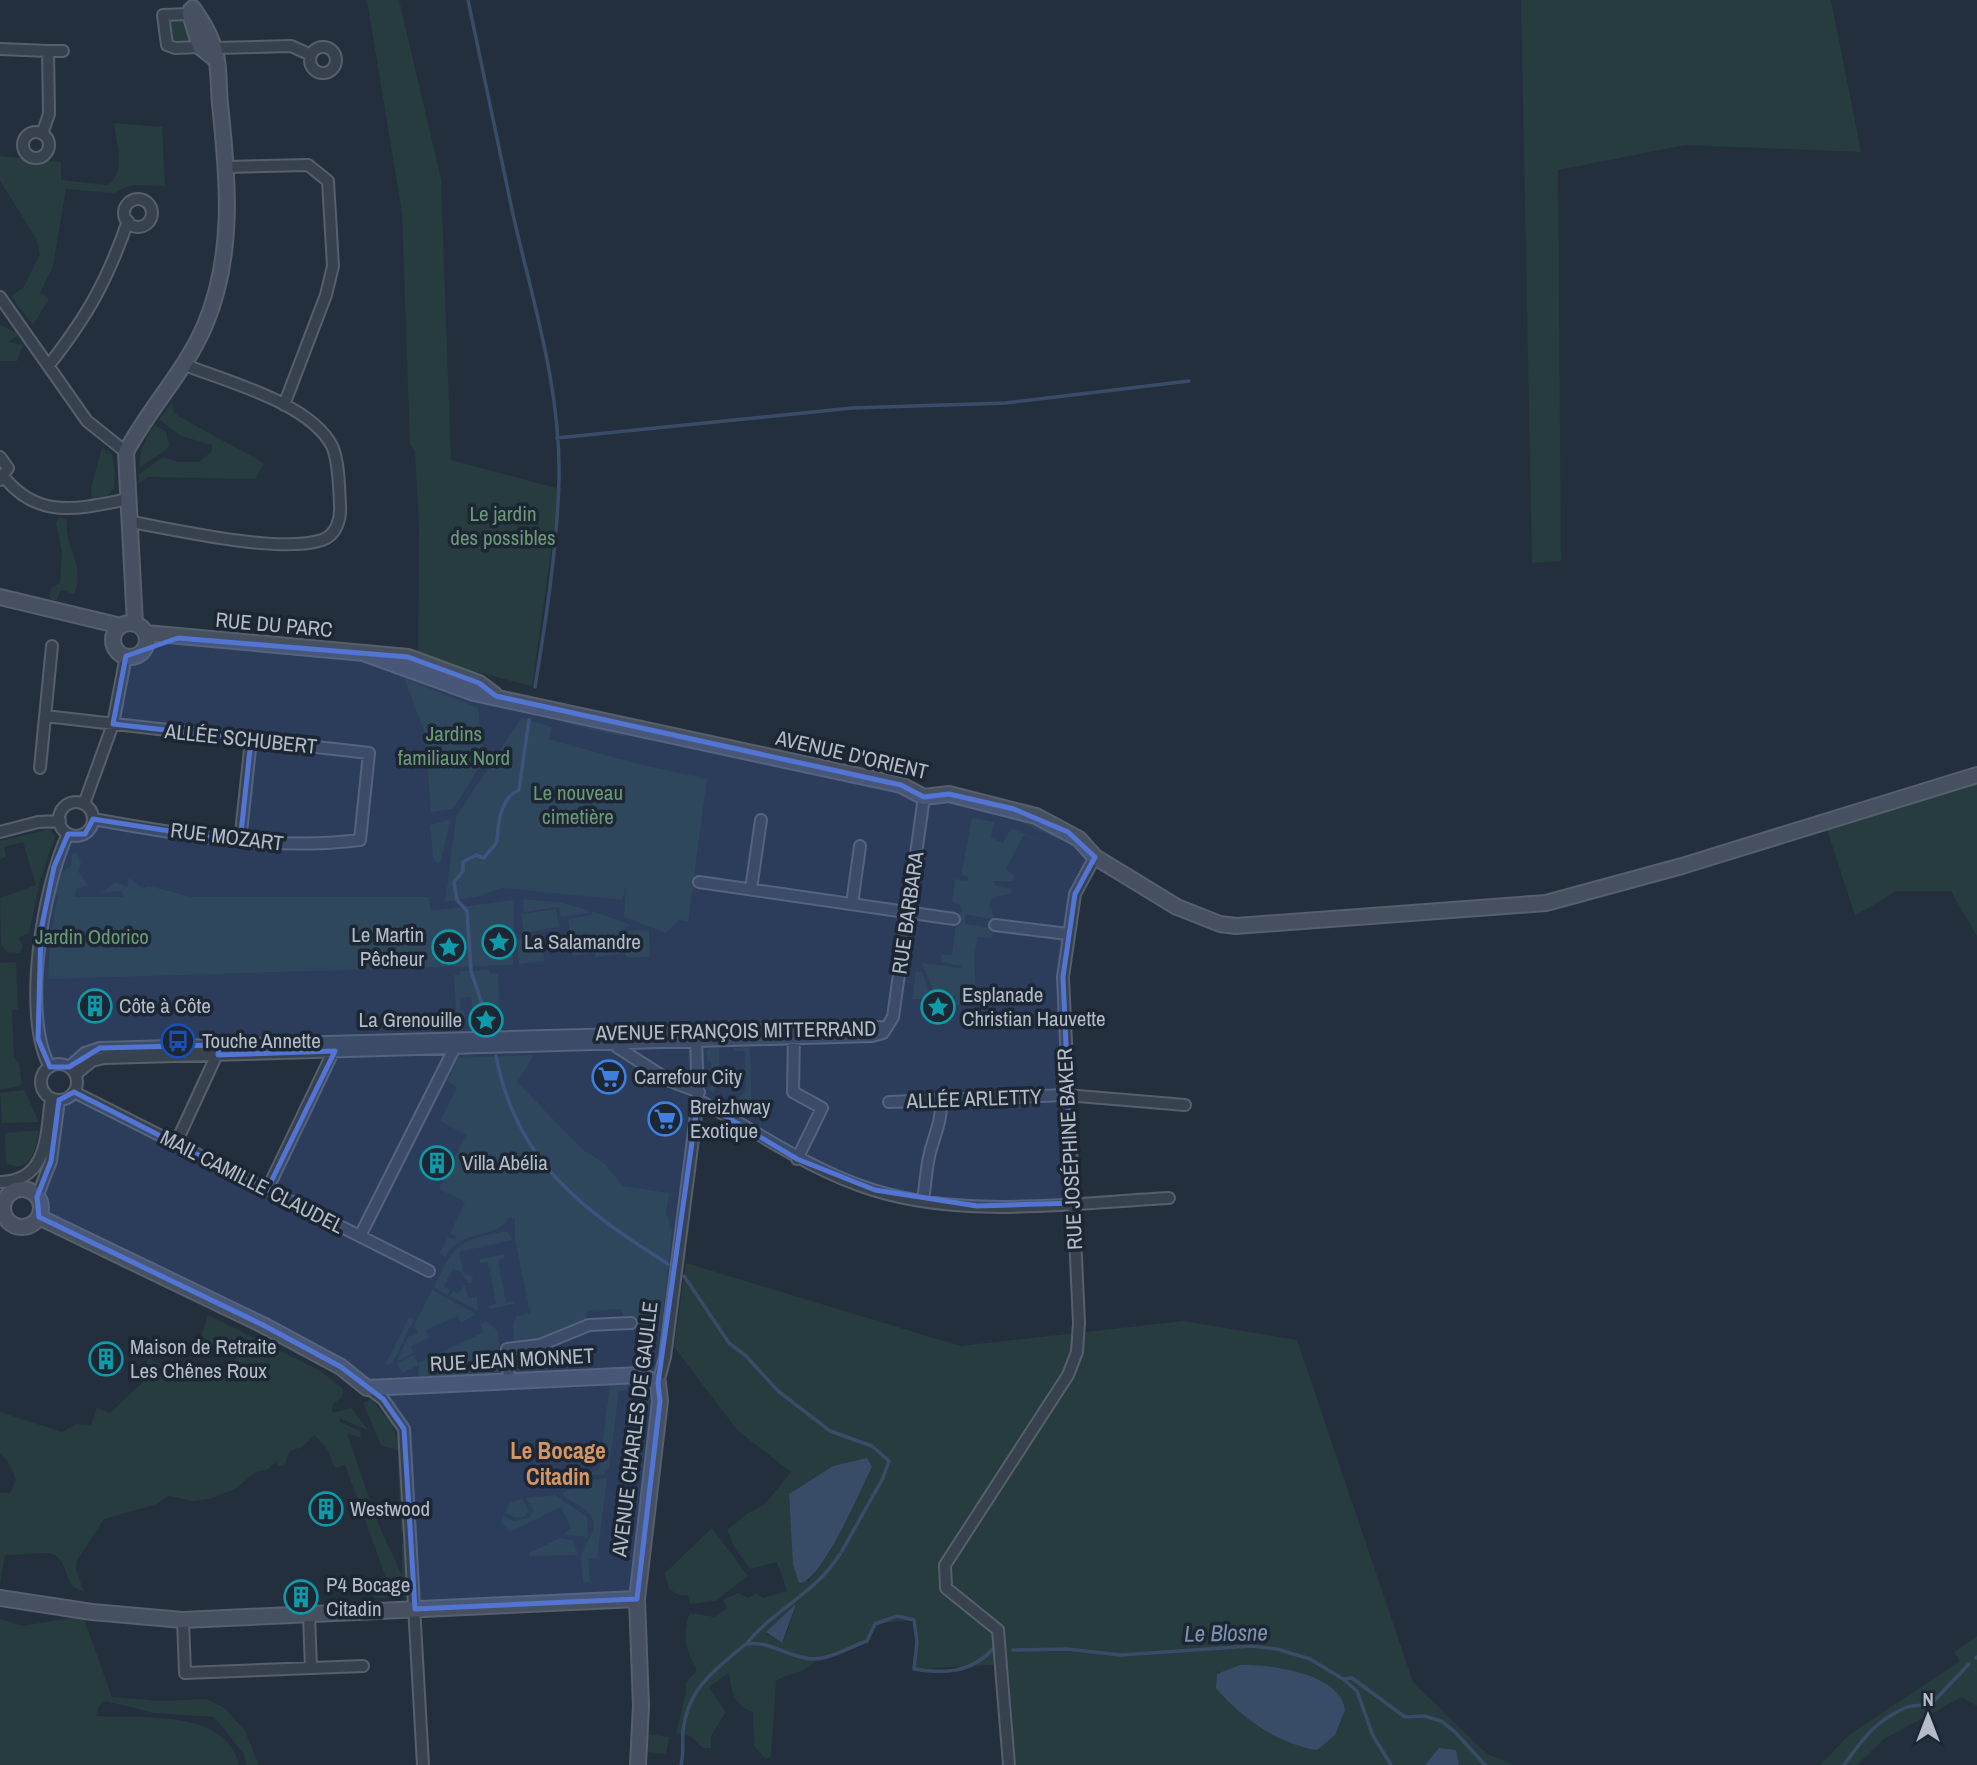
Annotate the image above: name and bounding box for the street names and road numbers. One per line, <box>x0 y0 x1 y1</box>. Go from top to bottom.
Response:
street label: RUE DU PARC <box>214 605 334 644</box>
street label: ALLÉE SCHUBERT <box>163 716 319 761</box>
street label: AVENUE D'ORIENT <box>772 723 931 786</box>
street label: RUE MOZART <box>169 815 286 858</box>
street label: RUE BARBARA <box>885 849 931 976</box>
street label: AVENUE FRANÇOIS MITTERRAND <box>594 1014 877 1047</box>
street label: RUE JOSÉPHINE BAKER <box>1050 1047 1089 1251</box>
street label: ALLÉE ARLETTY <box>905 1082 1042 1115</box>
street label: MAIL CAMILLE CLAUDEL <box>156 1123 349 1241</box>
street label: AVENUE CHARLES DE GAULLE <box>604 1300 665 1559</box>
street label: RUE JEAN MONNET <box>429 1341 595 1378</box>

